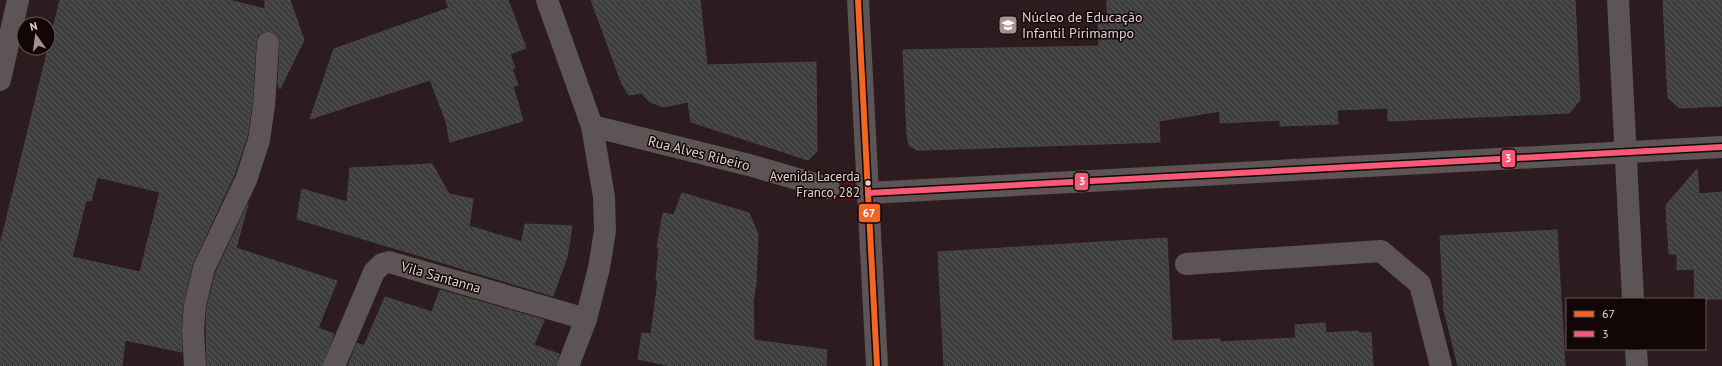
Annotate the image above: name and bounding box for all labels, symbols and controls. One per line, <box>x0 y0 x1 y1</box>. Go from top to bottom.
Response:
place label: Núcleo de Educação Infantil Pirimampo <box>1022 8 1143 42</box>
school or university icon: Núcleo de Educação Infantil Pirimampo <box>997 14 1019 36</box>
north arrow <box>16 16 56 56</box>
text: N <box>28 19 39 34</box>
street label: Rua Alves Ribeiro <box>646 132 752 174</box>
line badge: 3 <box>1501 149 1516 168</box>
text: 3 <box>1505 151 1511 165</box>
place label: Avenida Lacerda Franco, 282 <box>770 168 860 201</box>
line badge: 3 <box>1074 172 1089 191</box>
text: 3 <box>1079 174 1085 188</box>
marker: Avenida Lacerda Franco, 282 <box>863 178 873 188</box>
line badge: 67 <box>858 203 881 223</box>
text: 67 <box>863 206 875 220</box>
street label: Vila Santanna <box>398 257 483 297</box>
legend <box>1566 298 1706 350</box>
text: 67 <box>1602 306 1615 321</box>
text: 3 <box>1602 326 1609 341</box>

